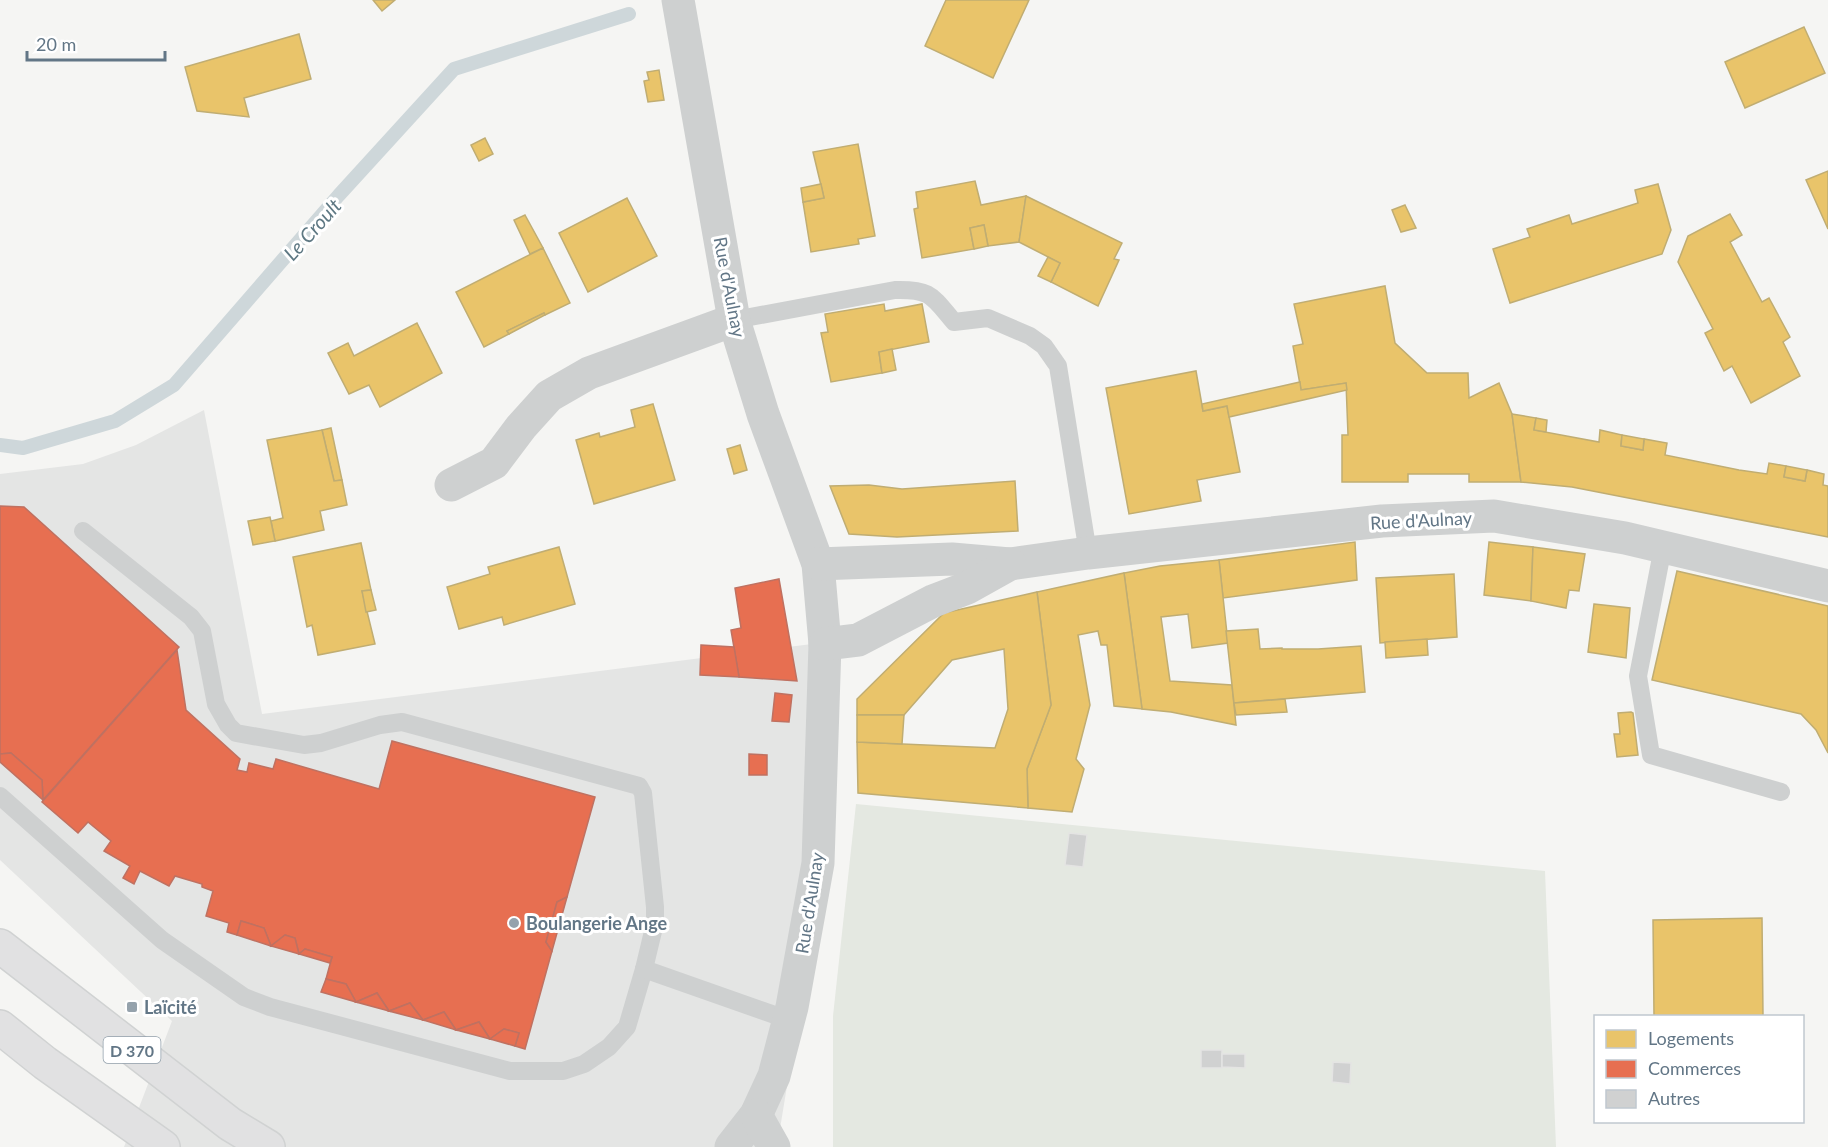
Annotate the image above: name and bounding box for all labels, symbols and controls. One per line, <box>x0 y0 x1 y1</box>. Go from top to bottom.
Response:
scale bar <box>27 24 165 62</box>
text: 20 m <box>36 33 76 55</box>
water label: Le Croult <box>278 193 346 265</box>
street label: Rue d'Aulnay <box>709 235 751 340</box>
street label: Rue d'Aulnay <box>1369 506 1473 534</box>
street label: Rue d'Aulnay <box>790 850 828 955</box>
place label: Boulangerie Ange <box>526 912 668 934</box>
marker: Boulangerie Ange <box>507 916 521 930</box>
place label: Laïcité <box>144 996 197 1018</box>
marker: Laïcité <box>125 1000 139 1014</box>
legend <box>1594 1015 1804 1123</box>
text: Logements <box>1648 1027 1734 1049</box>
road number: D 370 <box>104 1037 160 1063</box>
text: Commerces <box>1648 1057 1741 1079</box>
text: Autres <box>1648 1087 1700 1109</box>

